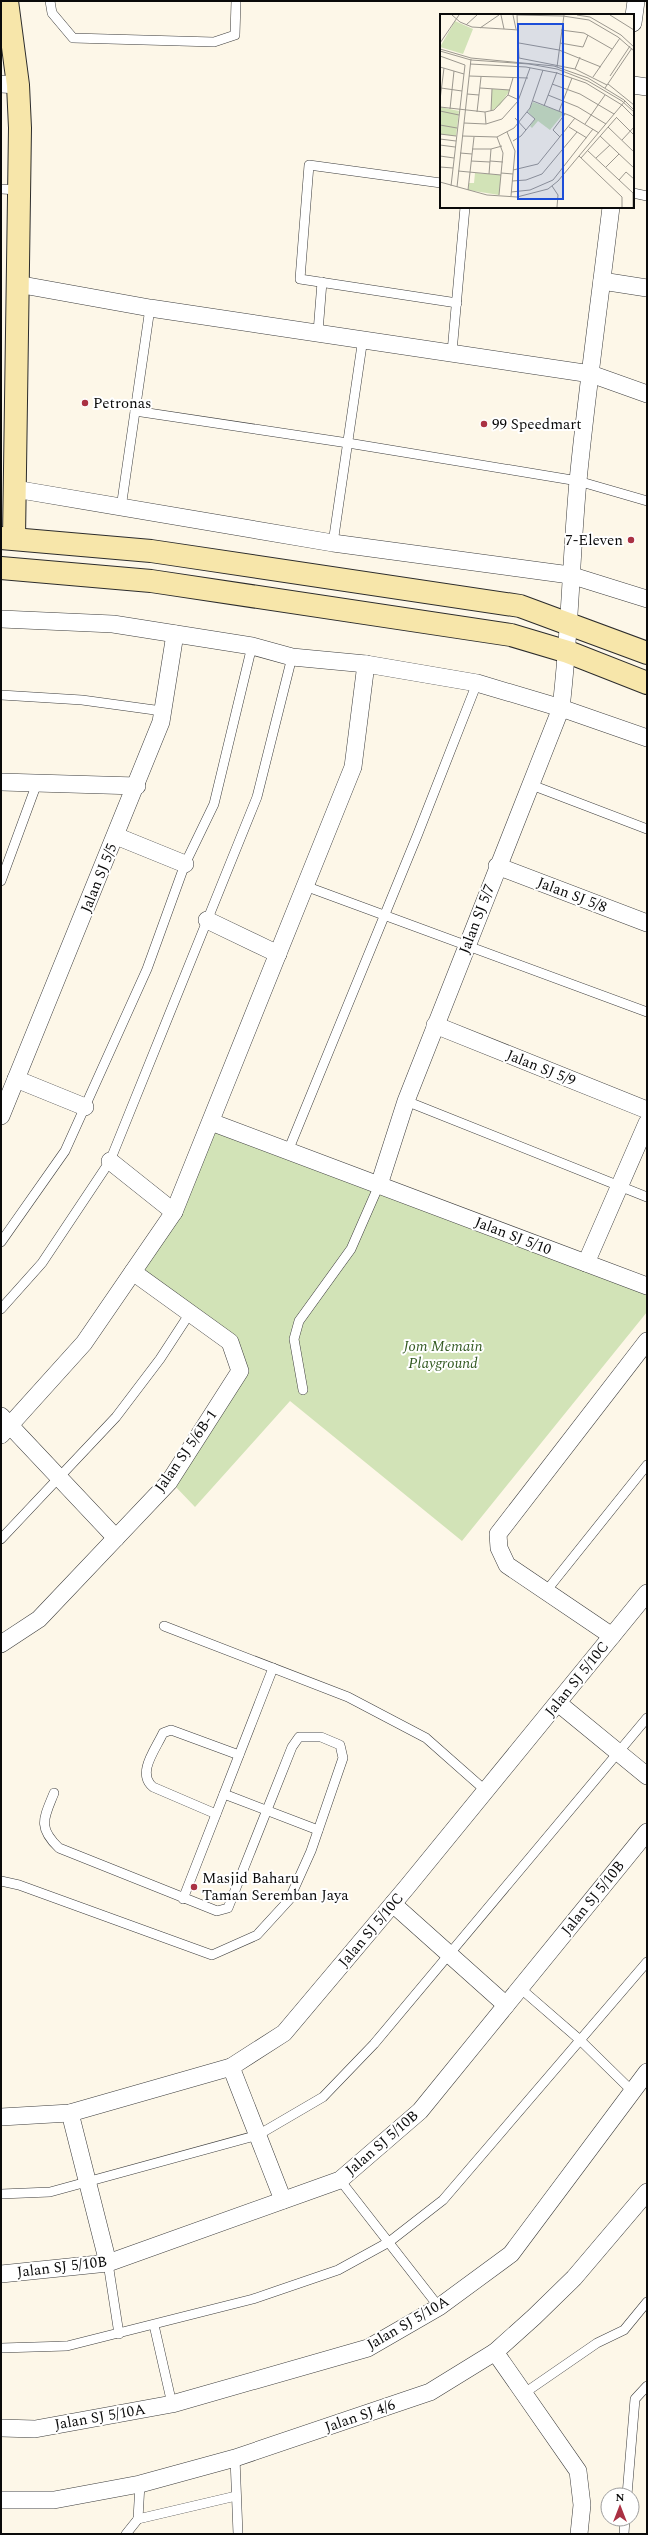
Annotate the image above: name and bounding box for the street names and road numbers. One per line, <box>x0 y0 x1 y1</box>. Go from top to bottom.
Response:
street label: Jalan SJ 5/5 <box>75 840 123 916</box>
street label: Jalan SJ 5/8 <box>534 871 610 919</box>
street label: Jalan SJ 5/7 <box>453 881 501 957</box>
street label: Jalan SJ 5/9 <box>503 1044 579 1092</box>
street label: Jalan SJ 5/10 <box>471 1211 555 1261</box>
street label: Jalan SJ 5/6B-1 <box>149 1405 223 1497</box>
street label: Jalan SJ 5/10C <box>539 1636 615 1722</box>
street label: Jalan SJ 5/10B <box>556 1855 631 1940</box>
street label: Jalan SJ 5/10C <box>333 1888 409 1972</box>
street label: Jalan SJ 5/10B <box>340 2105 424 2181</box>
street label: Jalan SJ 5/10B <box>16 2250 108 2284</box>
street label: Jalan SJ 5/10A <box>362 2290 454 2356</box>
street label: Jalan SJ 4/6 <box>322 2393 399 2439</box>
street label: Jalan SJ 5/10A <box>53 2398 147 2436</box>

